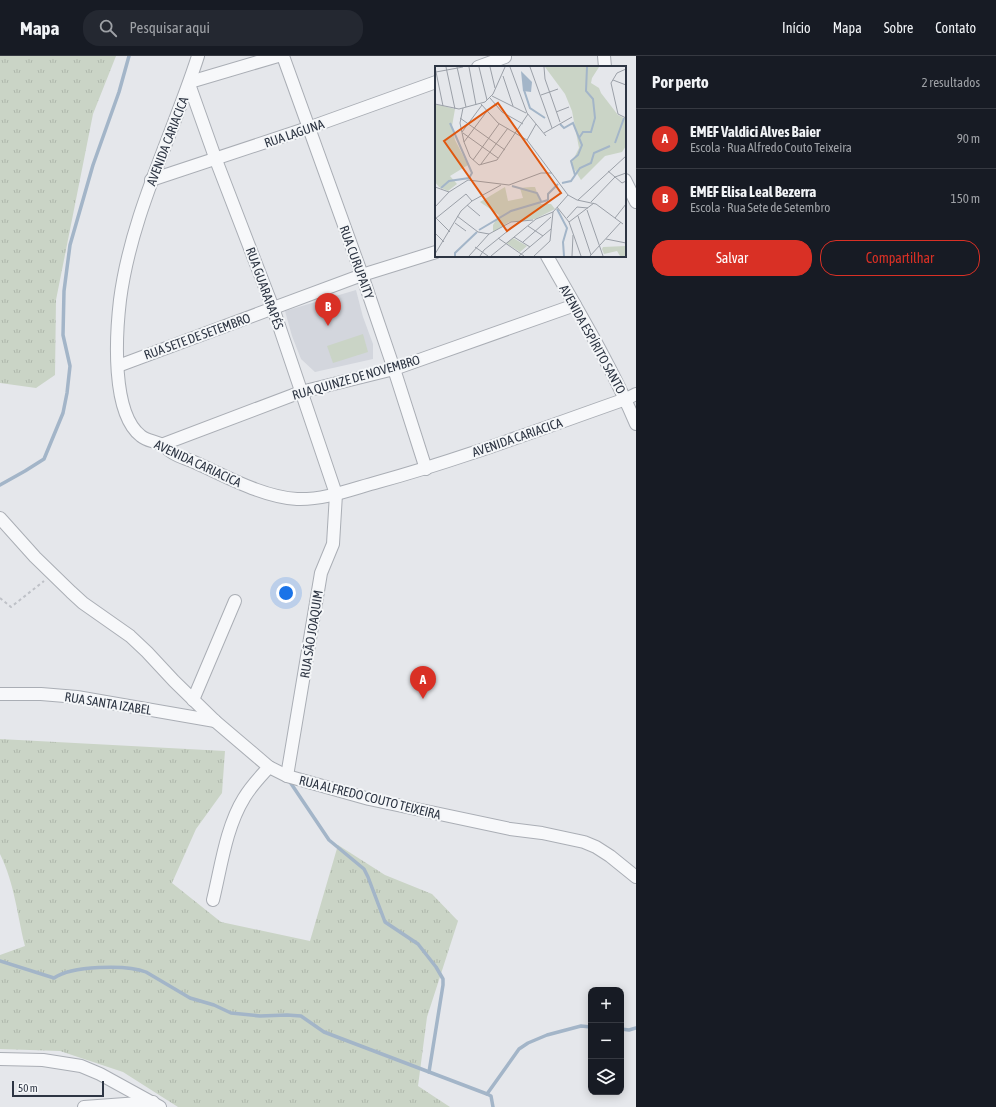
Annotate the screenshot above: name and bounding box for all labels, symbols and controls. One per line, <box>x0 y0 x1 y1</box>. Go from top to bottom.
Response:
search box <box>83 10 363 46</box>
text: Mapa <box>20 17 59 39</box>
icon: search <box>97 17 119 39</box>
text: Pesquisar aqui <box>129 19 210 36</box>
text: Início <box>782 20 811 36</box>
text: Mapa <box>833 20 862 36</box>
text: Sobre <box>884 20 913 36</box>
text: Contato <box>935 20 976 36</box>
inset map <box>435 66 626 257</box>
text: Por perto <box>652 72 709 92</box>
text: 2 resultados <box>921 75 980 90</box>
street label: AVENIDA CARIACICA <box>144 94 192 188</box>
street label: RUA LAGUNA <box>262 116 327 151</box>
text: EMEF Valdici Alves Baier <box>690 123 820 140</box>
text: A <box>662 131 668 146</box>
text: 90 m <box>957 131 980 146</box>
text: Escola · Rua Alfredo Couto Teixeira <box>690 140 852 155</box>
text: EMEF Elisa Leal Bezerra <box>690 183 816 200</box>
text: B <box>662 191 668 206</box>
text: 150 m <box>951 191 980 206</box>
text: Escola · Rua Sete de Setembro <box>690 200 830 215</box>
street label: RUA CURUPAITY <box>336 223 377 301</box>
button: Salvar <box>652 240 812 276</box>
button: Compartilhar <box>820 240 980 276</box>
street label: RUA GUARARAPÉS <box>243 245 287 332</box>
street label: AVENIDA ESPÍRITO SANTO <box>556 282 629 397</box>
pin: B <box>315 293 341 326</box>
street label: RUA SETE DE SETEMBRO <box>142 310 253 363</box>
street label: RUA QUINZE DE NOVEMBRO <box>291 352 422 403</box>
street label: AVENIDA CARIACICA <box>470 415 565 460</box>
street label: AVENIDA CARIACICA <box>152 437 244 490</box>
your location <box>276 583 296 603</box>
street label: RUA SÃO JOAQUIM <box>297 589 326 679</box>
pin: A <box>410 666 436 699</box>
street label: RUA SANTA IZABEL <box>64 689 152 718</box>
street label: RUA ALFREDO COUTO TEIXEIRA <box>297 773 443 823</box>
map controls <box>588 987 624 1095</box>
button: + <box>588 987 624 1023</box>
button: − <box>588 1023 624 1059</box>
button: layers <box>588 1059 624 1095</box>
scale bar <box>12 1079 104 1098</box>
text: 50 m <box>18 1082 38 1094</box>

